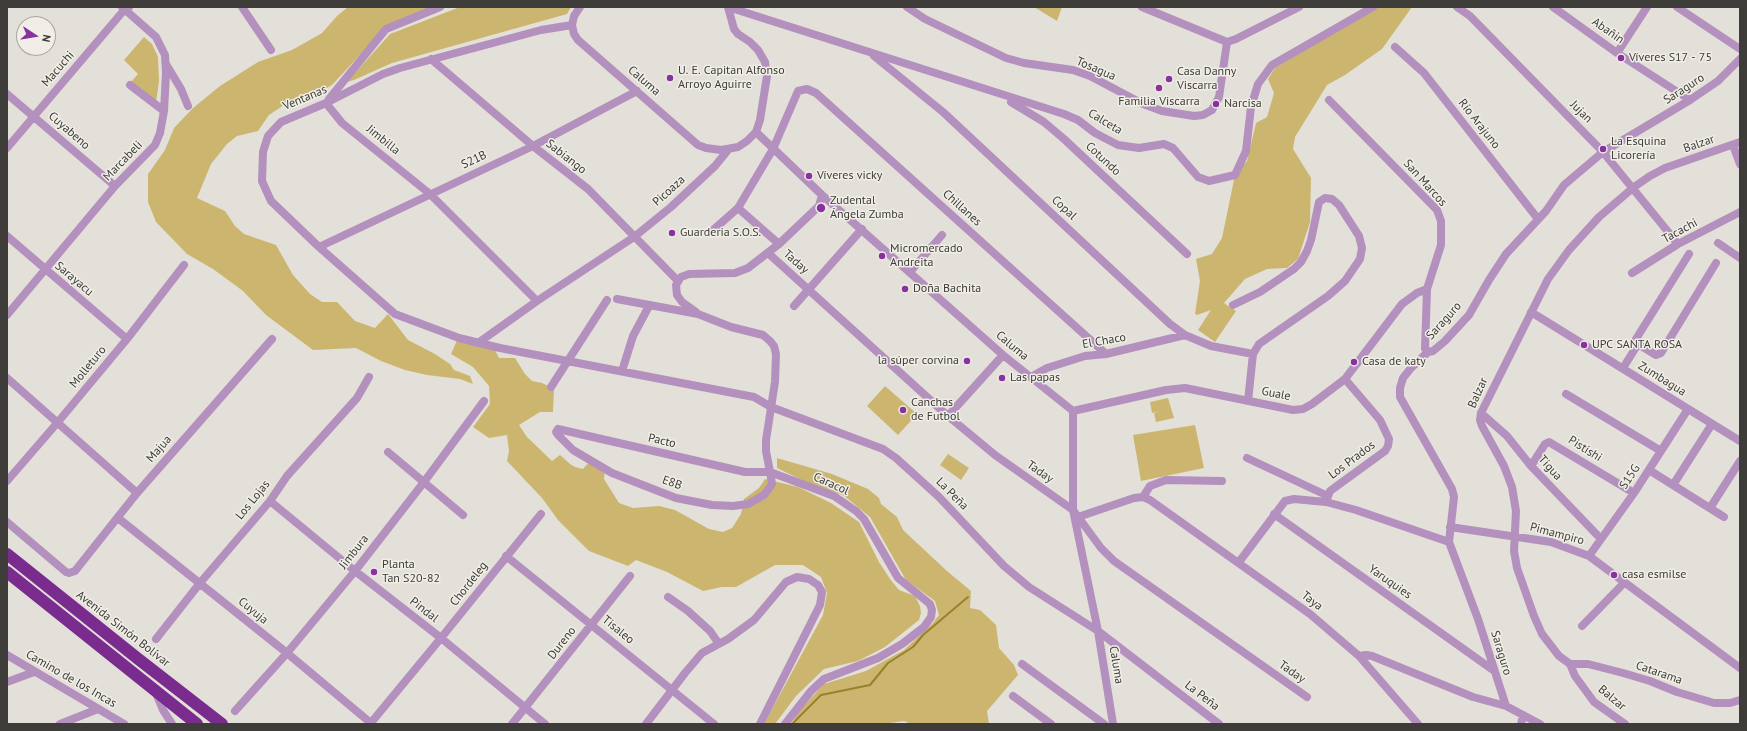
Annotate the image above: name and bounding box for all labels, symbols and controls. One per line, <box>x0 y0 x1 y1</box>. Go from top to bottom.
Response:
street label: Abañin <box>1589 15 1627 47</box>
north arrow <box>16 16 56 56</box>
text: N <box>39 33 54 43</box>
street label: Macuchi <box>39 48 77 90</box>
place label: Víveres S17 - 75 <box>1629 51 1712 65</box>
marker: Víveres S17 - 75 <box>1616 53 1626 63</box>
street label: Tosagua <box>1074 54 1118 84</box>
street label: Caluma <box>625 63 663 99</box>
place label: U. E. Capitan Alfonso Arroyo Aguirre <box>678 64 785 92</box>
place label: Casa Danny Viscarra <box>1177 65 1236 93</box>
street label: Saraguro <box>1661 70 1707 108</box>
marker: U. E. Capitan Alfonso Arroyo Aguirre <box>665 73 675 83</box>
marker: Casa Danny Viscarra <box>1164 74 1174 84</box>
street label: Ventanas <box>281 82 329 114</box>
marker: Familia Viscarra <box>1154 83 1164 93</box>
place label: Familia Viscarra <box>1118 95 1200 109</box>
street label: Río Arajuno <box>1455 96 1503 152</box>
place label: Narcisa <box>1224 97 1262 111</box>
street label: Jujan <box>1567 98 1595 126</box>
marker: Narcisa <box>1211 99 1221 109</box>
street label: Calceta <box>1085 106 1125 138</box>
street label: Cuyabeno <box>45 109 93 153</box>
street label: Jimbilla <box>363 122 403 158</box>
street label: Balzar <box>1682 132 1716 156</box>
place label: La Esquina Licorería <box>1611 135 1666 163</box>
street label: Sabiango <box>543 137 589 177</box>
street label: Marcabeli <box>100 138 146 184</box>
street label: Cotundo <box>1082 139 1124 179</box>
marker: La Esquina Licorería <box>1598 144 1608 154</box>
street label: S21B <box>459 148 489 172</box>
street label: San Marcos <box>1400 157 1450 209</box>
place label: Víveres vicky <box>817 169 882 183</box>
marker: Víveres vicky <box>804 171 814 181</box>
street label: Picoaza <box>650 173 688 209</box>
street label: Chillanes <box>940 187 984 229</box>
street label: Copal <box>1049 193 1079 223</box>
place label: Zudental Ángela Zumba <box>830 194 904 222</box>
marker: Zudental Ángela Zumba <box>815 202 827 214</box>
street label: Tacachi <box>1660 216 1700 246</box>
place label: Guarderia S.O.S. <box>680 226 761 240</box>
marker: Guarderia S.O.S. <box>667 228 677 238</box>
place label: Micromercado Andreita <box>890 242 963 270</box>
street label: Taday <box>780 247 812 277</box>
marker: Micromercado Andreita <box>877 251 887 261</box>
street label: Sarayacu <box>52 259 96 299</box>
place label: Doña Bachita <box>913 282 981 296</box>
marker: Doña Bachita <box>900 284 910 294</box>
street label: Saraguro <box>1423 299 1465 343</box>
street label: Caluma <box>993 328 1031 364</box>
street label: El Chaco <box>1081 330 1127 352</box>
place label: UPC SANTA ROSA <box>1592 338 1682 352</box>
marker: UPC SANTA ROSA <box>1579 340 1589 350</box>
street label: Molleturo <box>67 343 109 391</box>
place label: la súper corvina <box>878 354 959 368</box>
place label: Casa de katy <box>1362 355 1426 369</box>
marker: la súper corvina <box>962 356 972 366</box>
marker: Casa de katy <box>1349 357 1359 367</box>
street label: Zumbagua <box>1635 359 1689 399</box>
place label: Las papas <box>1010 371 1060 385</box>
marker: Las papas <box>997 373 1007 383</box>
street label: Balzar <box>1465 376 1491 410</box>
street label: Guale <box>1260 384 1292 404</box>
place label: Canchas de Futbol <box>911 396 960 424</box>
marker: Canchas de Futbol <box>898 405 908 415</box>
street label: Pacto <box>647 431 677 451</box>
street label: Majua <box>143 433 175 465</box>
street label: Pistishi <box>1565 433 1605 465</box>
street label: Los Prados <box>1326 438 1378 482</box>
street label: Tigua <box>1535 453 1565 483</box>
street label: Taday <box>1024 458 1056 486</box>
street label: S15G <box>1617 462 1643 492</box>
street label: Caracol <box>811 470 851 498</box>
street label: E8B <box>660 473 684 493</box>
street label: La Peña <box>933 475 971 513</box>
street label: Los Lojas <box>233 477 273 523</box>
street label: Pimampiro <box>1528 520 1586 548</box>
street label: Jimbura <box>336 532 372 572</box>
place label: Planta Tan S20-82 <box>382 558 440 586</box>
street label: Chordeleg <box>447 559 491 609</box>
street label: Yaruquies <box>1366 562 1414 602</box>
marker: Planta Tan S20-82 <box>369 567 379 577</box>
place label: casa esmilse <box>1622 568 1686 582</box>
marker: casa esmilse <box>1609 570 1619 580</box>
street label: Avenida Simón Bolívar <box>73 588 173 670</box>
street label: Taya <box>1299 588 1325 614</box>
street label: Pindal <box>407 594 441 626</box>
street label: Cuyuja <box>235 595 271 627</box>
street label: Tisaleo <box>599 613 637 647</box>
street label: Dureno <box>545 624 579 662</box>
street label: Saraguro <box>1487 629 1515 677</box>
street label: Caluma <box>1106 645 1126 685</box>
street label: Camino de los Incas <box>23 647 119 711</box>
street label: Taday <box>1276 658 1308 686</box>
street label: Catarama <box>1634 658 1684 688</box>
street label: La Peña <box>1182 678 1222 714</box>
street label: Balzar <box>1595 682 1629 714</box>

